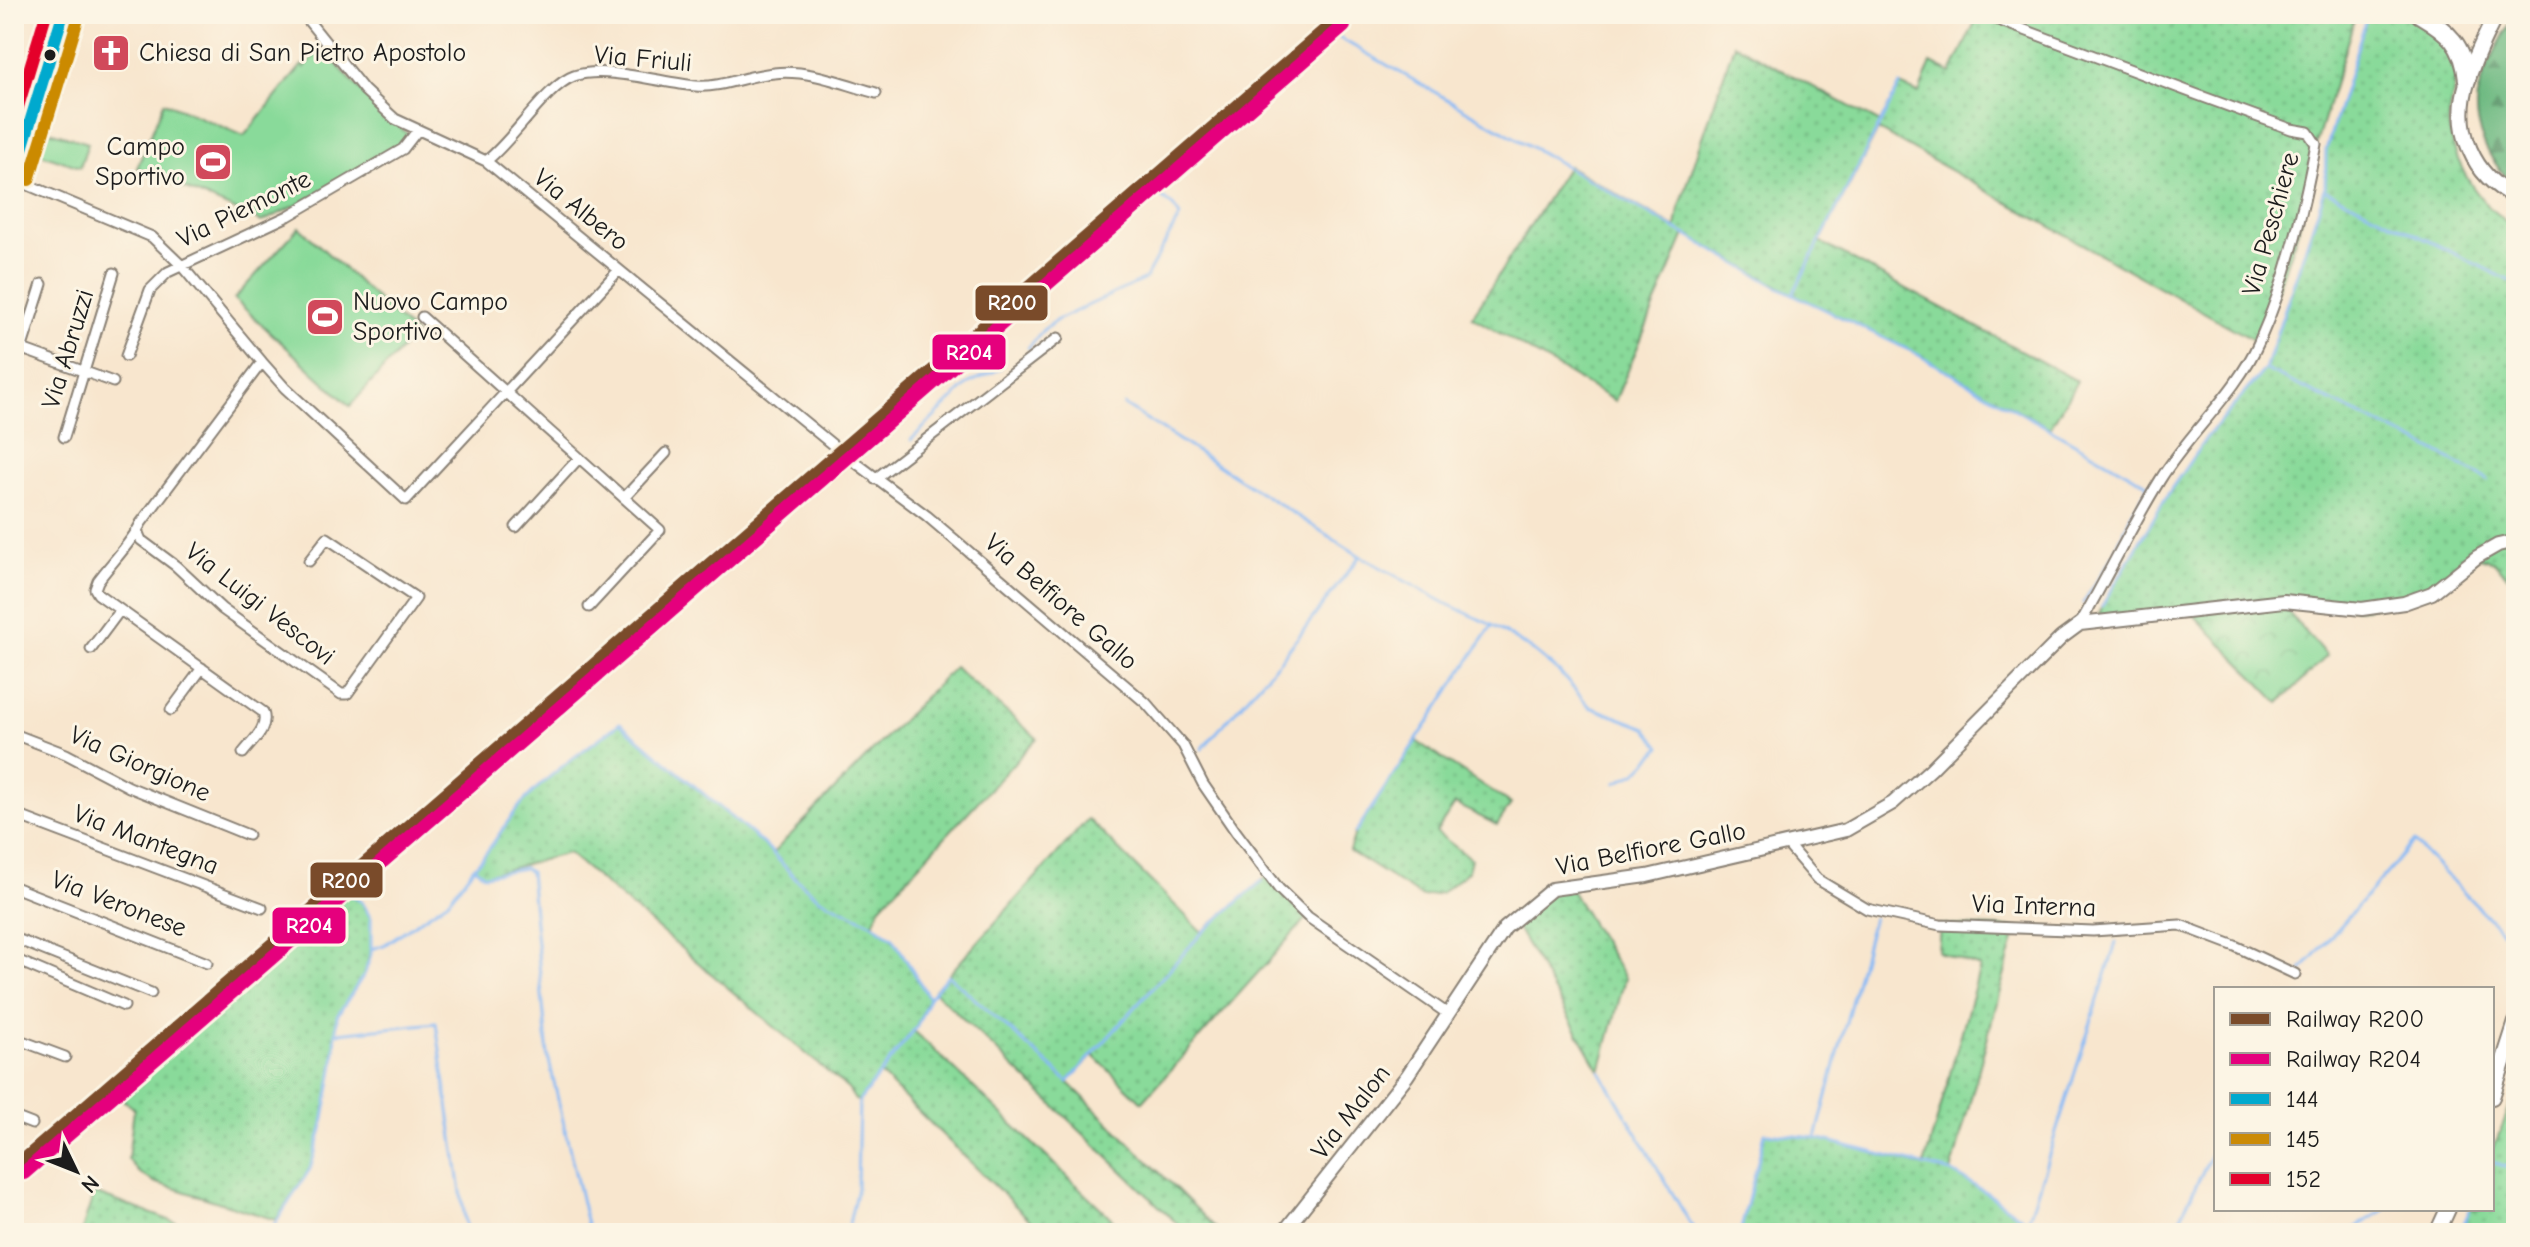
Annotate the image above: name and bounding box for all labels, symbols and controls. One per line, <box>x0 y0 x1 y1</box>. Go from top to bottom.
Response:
church icon: Chiesa di San Pietro Apostolo <box>90 32 132 74</box>
place label: Chiesa di San Pietro Apostolo <box>139 38 466 68</box>
street label: Via Friuli <box>593 40 693 78</box>
unlabelled marker <box>42 47 58 63</box>
place label: Campo Sportivo <box>95 132 185 192</box>
sports icon: Campo Sportivo <box>192 141 234 183</box>
street label: Via Peschiere <box>2236 149 2306 299</box>
street label: Via Albero <box>528 163 634 257</box>
street label: Via Piemonte <box>172 164 316 254</box>
line badge: R200 <box>974 284 1049 322</box>
street label: Via Abruzzi <box>36 286 100 412</box>
place label: Nuovo Campo Sportivo <box>353 287 508 347</box>
text: R200 <box>988 290 1036 316</box>
sports icon: Nuovo Campo Sportivo <box>304 296 346 338</box>
line badge: R204 <box>931 333 1007 371</box>
text: R204 <box>946 340 992 366</box>
street label: Via Belfiore Gallo <box>979 528 1143 676</box>
street label: Via Luigi Vescovi <box>179 536 341 672</box>
street label: Via Giorgione <box>65 720 215 808</box>
street label: Via Mantegna <box>69 799 223 881</box>
street label: Via Belfiore Gallo <box>1554 816 1748 882</box>
line badge: R200 <box>309 861 384 899</box>
street label: Via Veronese <box>47 865 191 943</box>
text: R200 <box>322 868 370 894</box>
street label: Via Interna <box>1971 889 2097 923</box>
line badge: R204 <box>271 906 347 945</box>
text: R204 <box>286 913 332 939</box>
legend <box>2214 987 2494 1211</box>
text: Railway R200 <box>2286 1005 2424 1033</box>
text: Railway R204 <box>2286 1045 2421 1073</box>
street label: Via Malon <box>1305 1059 1397 1165</box>
text: 144 <box>2286 1085 2319 1113</box>
text: 145 <box>2286 1125 2320 1153</box>
north arrow <box>36 1131 116 1211</box>
text: 152 <box>2286 1165 2321 1193</box>
text: N <box>75 1170 104 1198</box>

